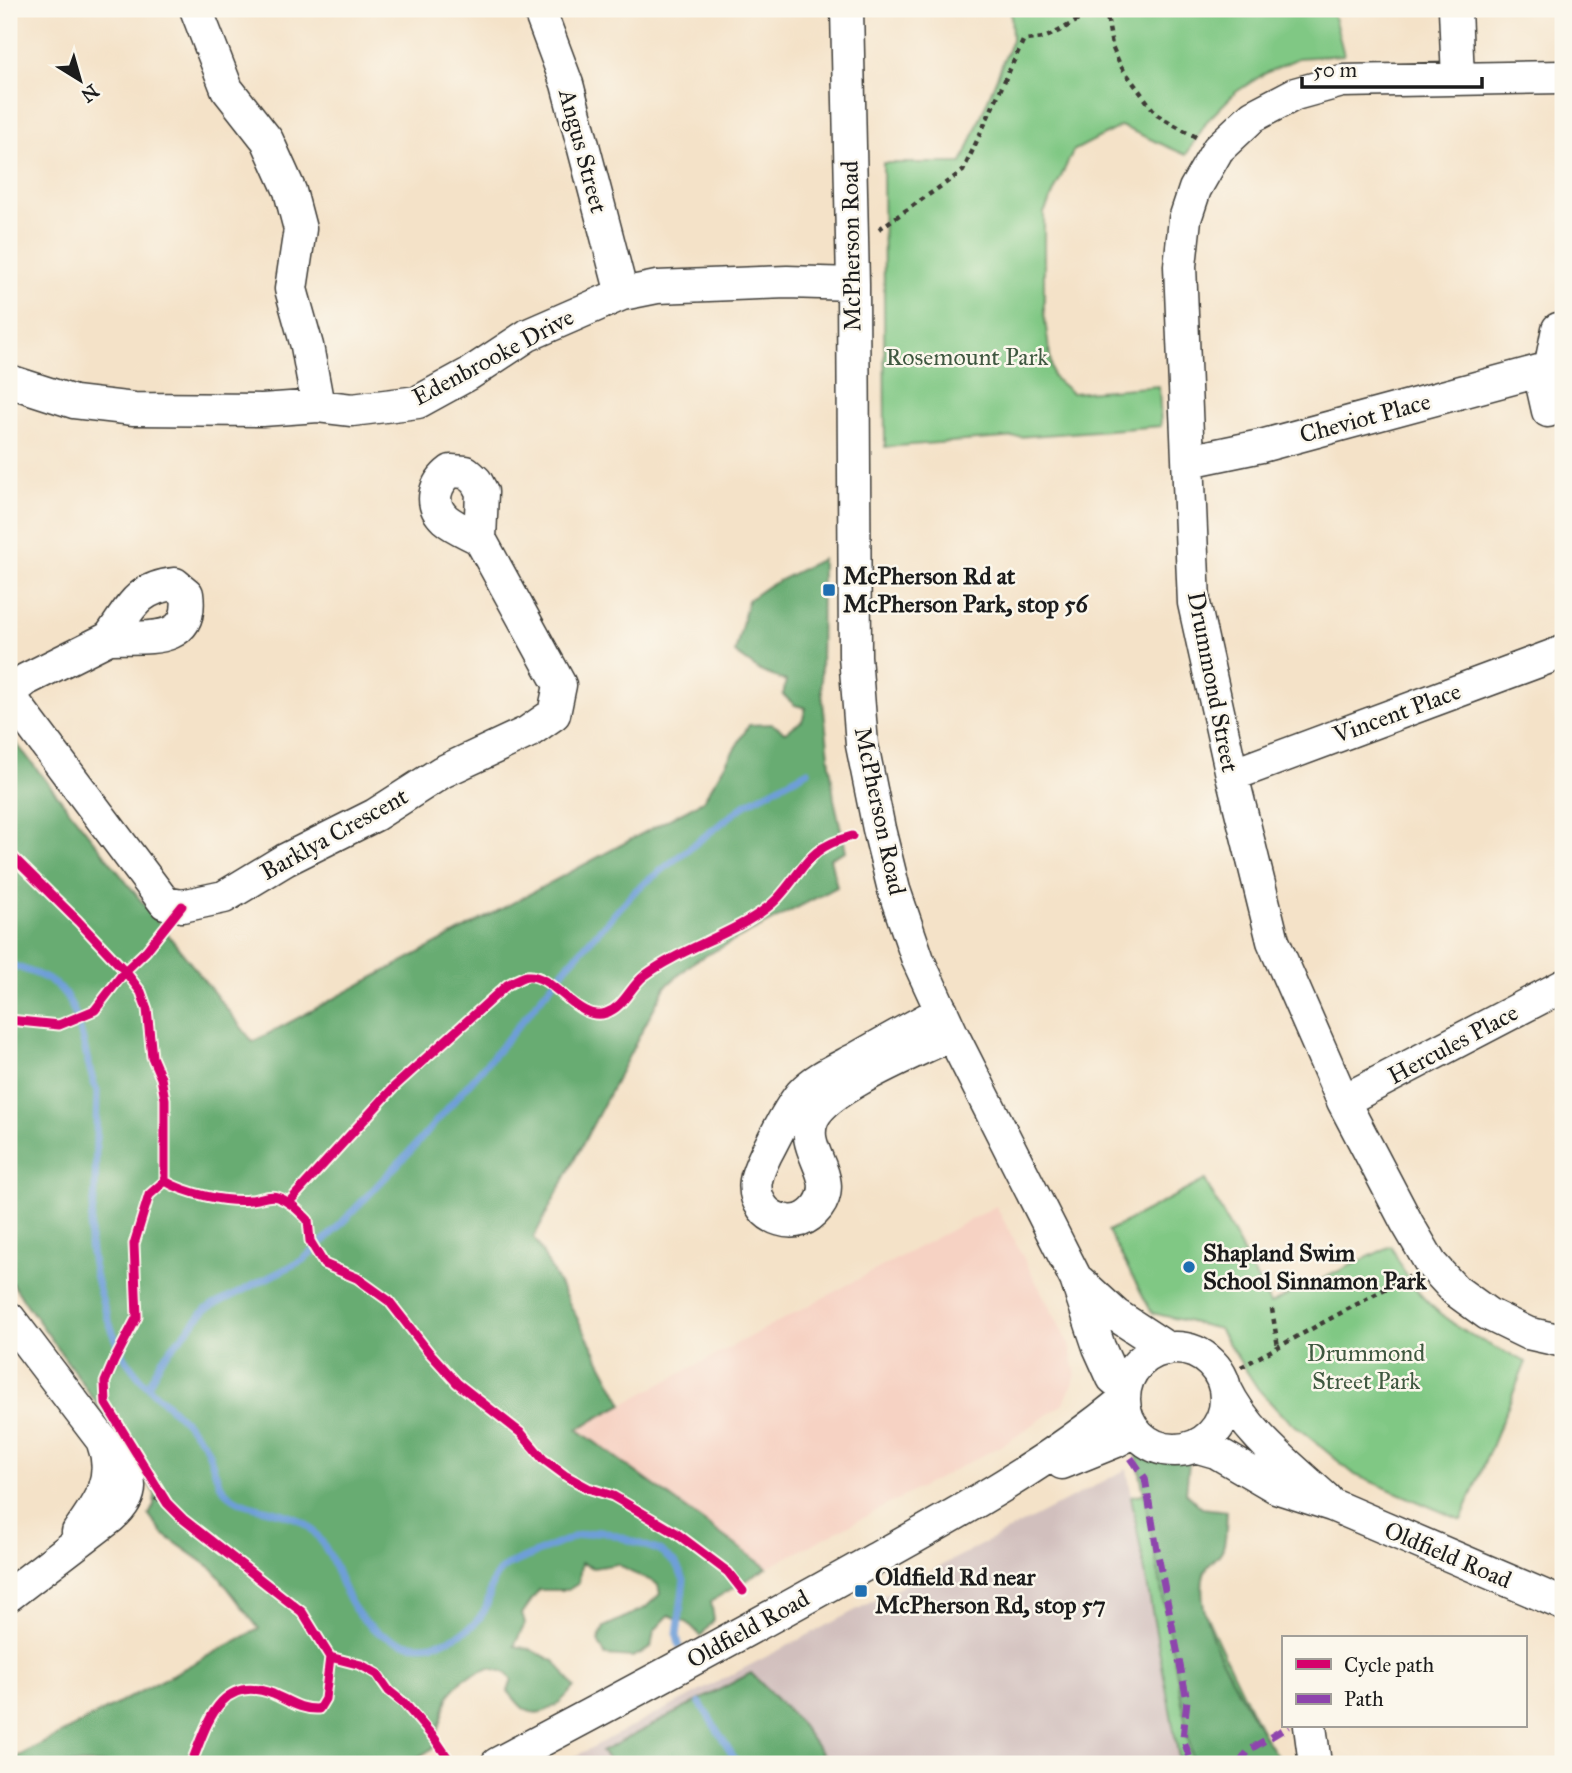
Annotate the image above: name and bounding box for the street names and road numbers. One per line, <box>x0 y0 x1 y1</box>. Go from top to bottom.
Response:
street label: Angus Street <box>552 85 614 217</box>
street label: McPherson Road <box>835 160 867 332</box>
street label: Edenbrooke Drive <box>407 302 579 412</box>
street label: Cheviot Place <box>1296 386 1434 450</box>
street label: Drummond Street <box>1181 589 1245 775</box>
street label: Vincent Place <box>1328 676 1465 750</box>
street label: McPherson Road <box>848 724 912 898</box>
street label: Barklya Crescent <box>255 781 413 887</box>
street label: Hercules Place <box>1383 997 1523 1091</box>
street label: Oldfield Road <box>1380 1515 1516 1595</box>
street label: Oldfield Road <box>681 1583 815 1675</box>

